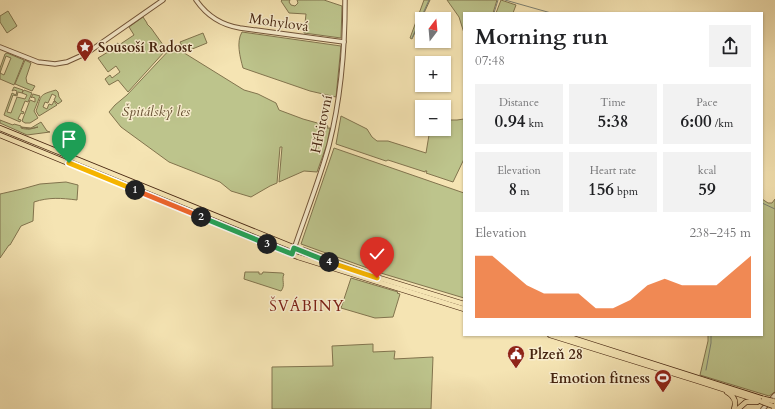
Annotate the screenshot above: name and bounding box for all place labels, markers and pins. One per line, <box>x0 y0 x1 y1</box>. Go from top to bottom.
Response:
place icon: Sousoší Radost <box>75 37 95 62</box>
place label: Sousoší Radost <box>98 38 192 57</box>
pin <box>52 122 86 163</box>
pin: 1 <box>125 180 145 200</box>
pin: 2 <box>191 207 211 227</box>
pin: 3 <box>257 234 277 254</box>
pin <box>360 237 394 278</box>
pin: 4 <box>319 252 339 272</box>
public building icon: Plzeň 28 <box>506 344 526 369</box>
place label: Plzeň 28 <box>529 345 583 364</box>
sports icon: Emotion fitness <box>653 368 673 393</box>
place label: Emotion fitness <box>550 369 650 388</box>

